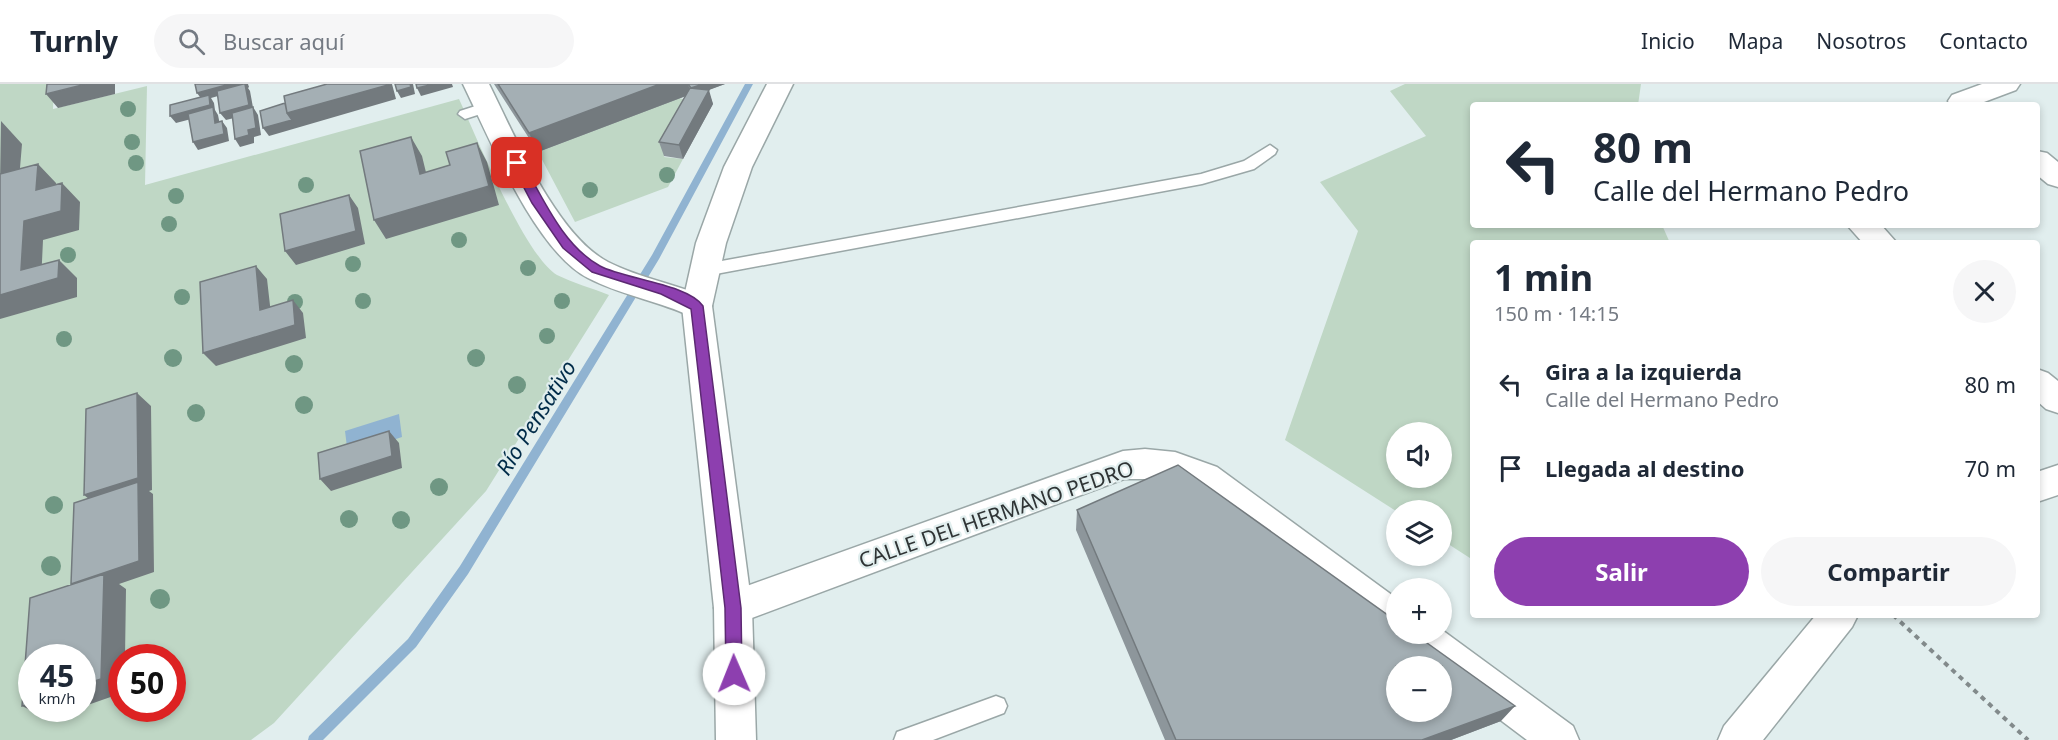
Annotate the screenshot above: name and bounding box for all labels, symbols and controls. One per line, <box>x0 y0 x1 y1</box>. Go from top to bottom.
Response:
search box <box>154 14 574 68</box>
text: Turnly <box>30 22 118 60</box>
icon: search <box>175 25 208 58</box>
text: Buscar aquí <box>223 26 344 56</box>
text: Inicio <box>1641 27 1695 55</box>
text: Mapa <box>1728 27 1783 55</box>
text: Nosotros <box>1816 27 1906 55</box>
text: Contacto <box>1939 27 2028 55</box>
text: 80 m <box>1593 118 1693 175</box>
icon: left <box>1494 126 1572 204</box>
pin <box>491 137 542 188</box>
icon: arrive <box>500 146 533 179</box>
text: Calle del Hermano Pedro <box>1593 172 1909 209</box>
text: 1 min <box>1494 253 1593 302</box>
button: close <box>1953 260 2016 323</box>
text: 150 m · 14:15 <box>1494 300 1619 327</box>
water label: Río Pensativo <box>488 354 582 480</box>
text: Gira a la izquierda <box>1545 356 1742 386</box>
icon: left <box>1494 368 1527 401</box>
text: 80 m <box>1965 369 2016 399</box>
text: Calle del Hermano Pedro <box>1545 386 1779 413</box>
map controls <box>1386 422 1452 722</box>
button: sound <box>1386 422 1452 488</box>
icon: arrive <box>1494 452 1527 485</box>
text: Llegada al destino <box>1545 453 1745 483</box>
text: 70 m <box>1965 453 2016 483</box>
street label: CALLE DEL HERMANO PEDRO <box>855 454 1137 574</box>
button: layers <box>1386 500 1452 566</box>
button: Salir <box>1494 537 1749 606</box>
button: Compartir <box>1761 537 2016 606</box>
button: + <box>1386 578 1452 644</box>
position arrow <box>702 642 766 706</box>
speed limit sign: 50 <box>108 644 186 722</box>
text: 45 <box>40 655 74 696</box>
button: − <box>1386 656 1452 722</box>
text: km/h <box>39 688 75 708</box>

